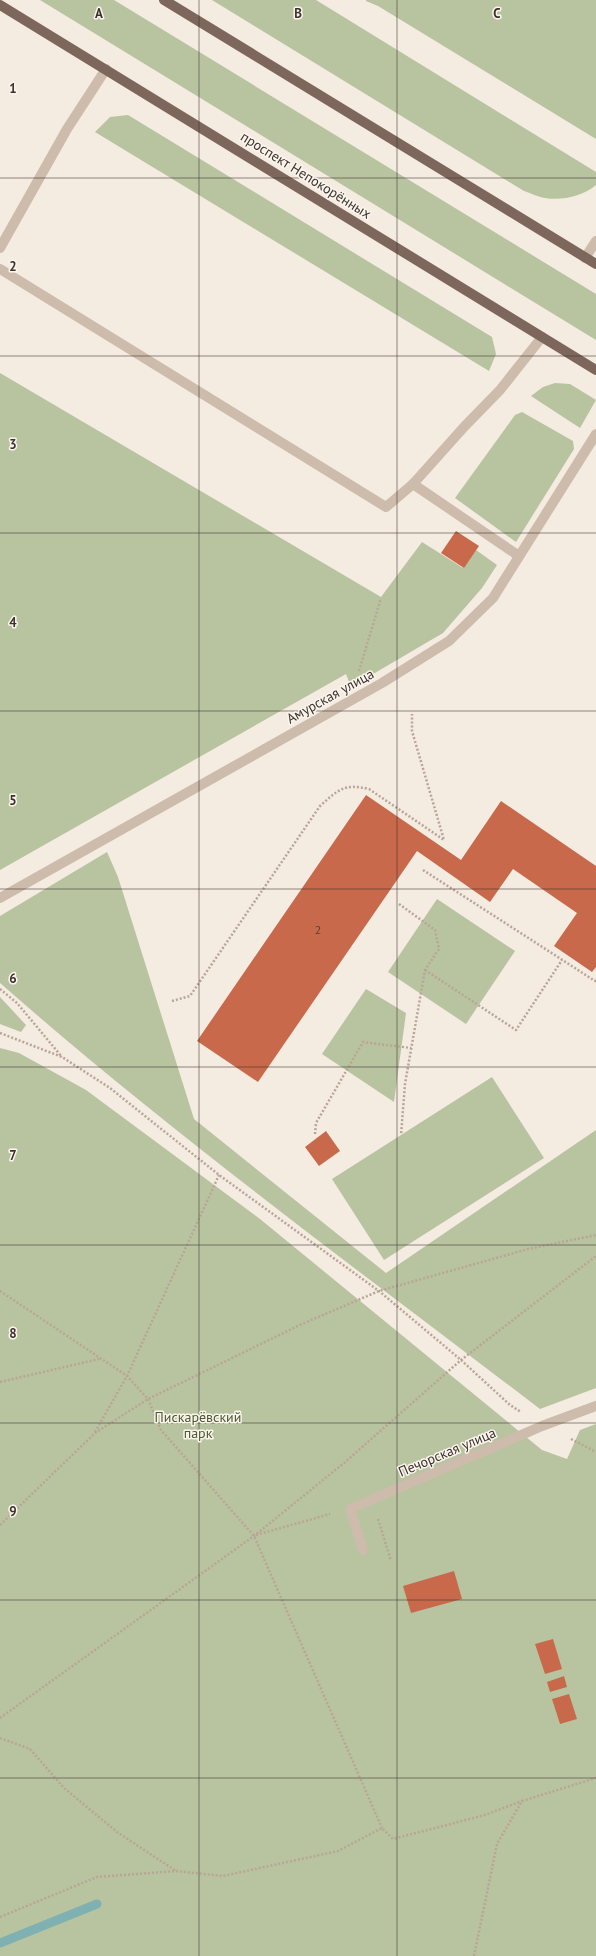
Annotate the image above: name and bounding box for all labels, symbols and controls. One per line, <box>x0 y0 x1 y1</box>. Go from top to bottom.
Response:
text: A <box>95 5 103 22</box>
text: B <box>294 5 302 22</box>
text: C <box>493 5 501 22</box>
text: 1 <box>9 80 17 97</box>
street label: проспект Непокорённых <box>237 127 375 223</box>
text: 2 <box>9 258 17 275</box>
text: 3 <box>9 436 17 453</box>
text: 4 <box>9 614 17 631</box>
street label: Амурская улица <box>283 665 377 727</box>
text: 5 <box>9 792 17 809</box>
house number: 2 <box>315 922 321 937</box>
text: 6 <box>9 970 17 987</box>
text: 7 <box>9 1147 17 1164</box>
text: 8 <box>9 1325 17 1342</box>
park label: Пискарёвский парк <box>155 1408 241 1442</box>
street label: Печорская улица <box>396 1423 499 1481</box>
text: 9 <box>9 1503 17 1520</box>

